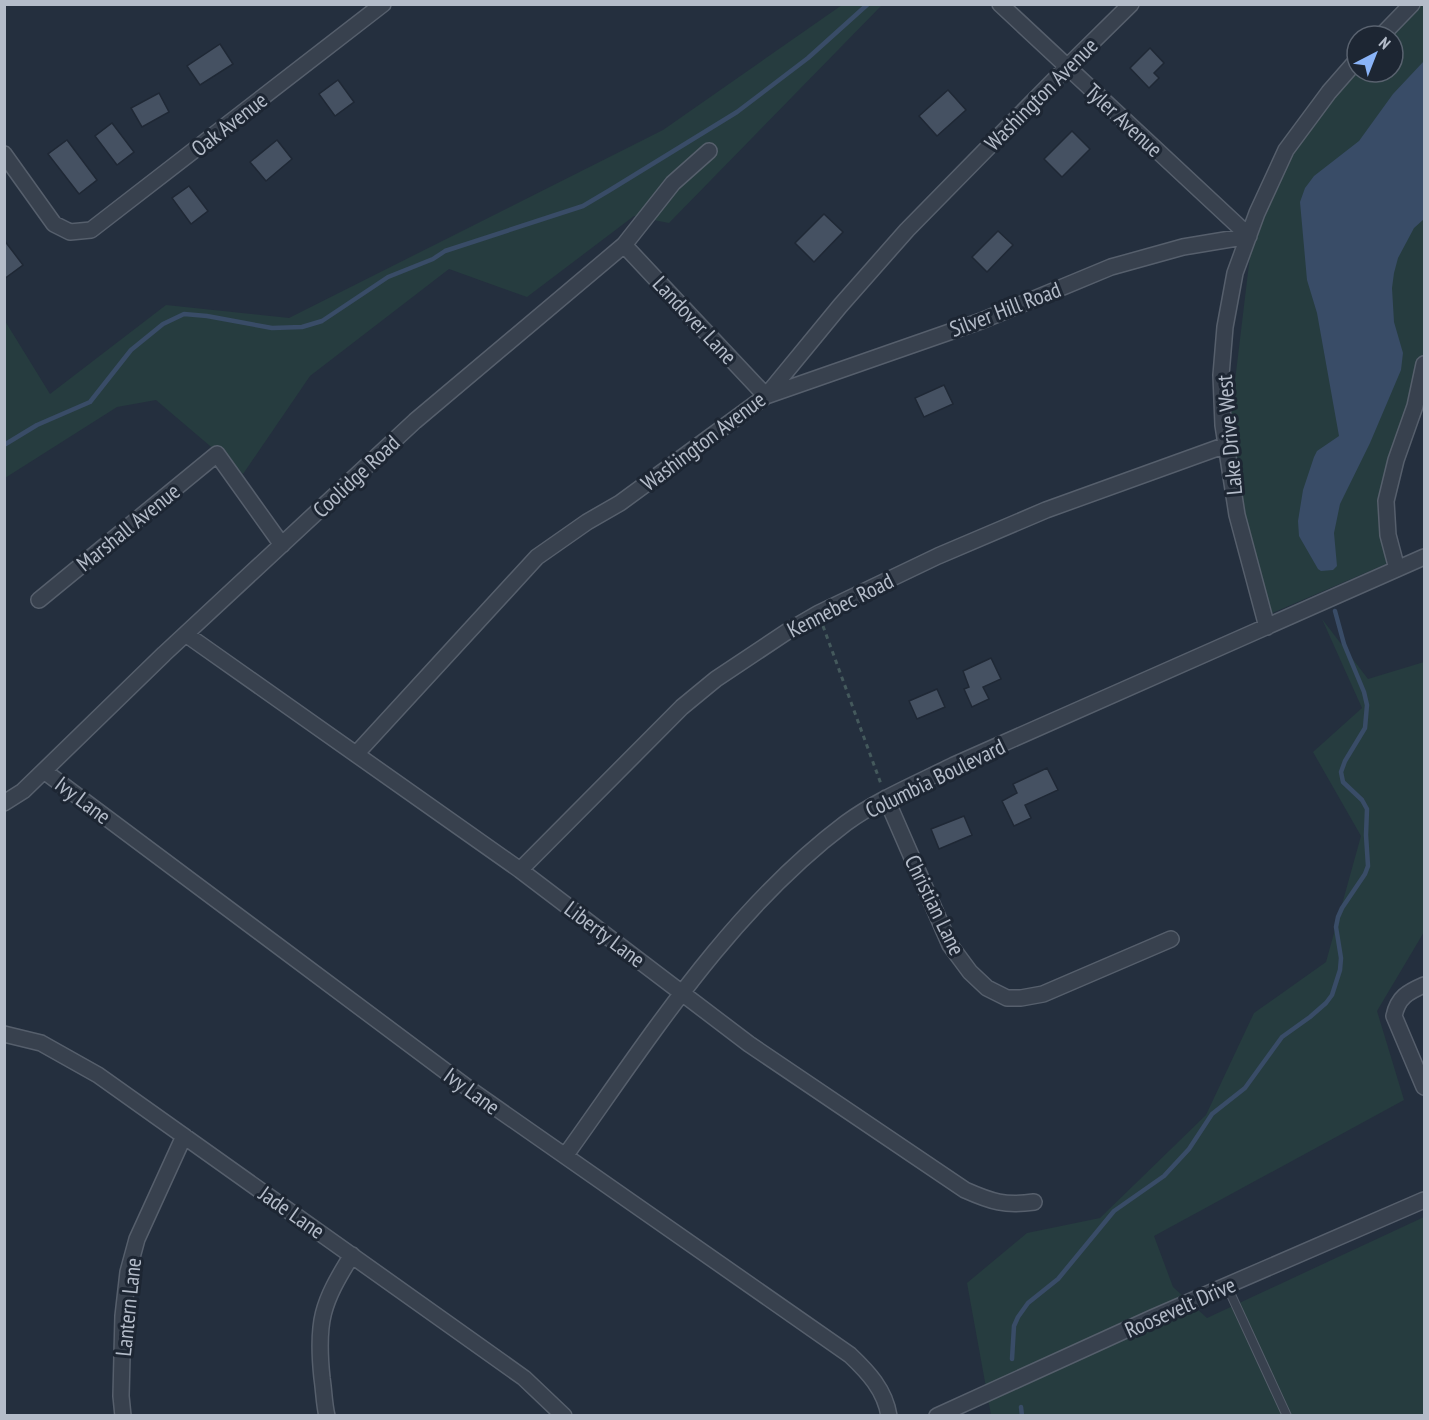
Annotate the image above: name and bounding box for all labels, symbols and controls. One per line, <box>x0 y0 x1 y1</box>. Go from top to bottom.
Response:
north arrow <box>1345 24 1405 84</box>
street label: Washington Avenue <box>979 32 1103 156</box>
text: N <box>1375 33 1395 53</box>
street label: Tyler Avenue <box>1079 77 1169 163</box>
street label: Oak Avenue <box>185 86 273 162</box>
street label: Landover Lane <box>647 270 743 370</box>
street label: Silver Hill Road <box>946 275 1064 343</box>
street label: Lake Drive West <box>1210 374 1248 496</box>
street label: Washington Avenue <box>635 385 771 497</box>
street label: Coolidge Road <box>307 429 405 523</box>
street label: Marshall Avenue <box>71 477 185 577</box>
street label: Kennebec Road <box>782 566 898 644</box>
street label: Columbia Boulevard <box>861 732 1009 824</box>
street label: Ivy Lane <box>50 770 116 830</box>
street label: Christian Lane <box>899 850 971 960</box>
street label: Liberty Lane <box>559 895 651 973</box>
street label: Ivy Lane <box>438 1061 506 1121</box>
street label: Jade Lane <box>253 1179 330 1245</box>
street label: Lantern Lane <box>109 1256 147 1358</box>
street label: Roosevelt Drive <box>1120 1270 1240 1344</box>

